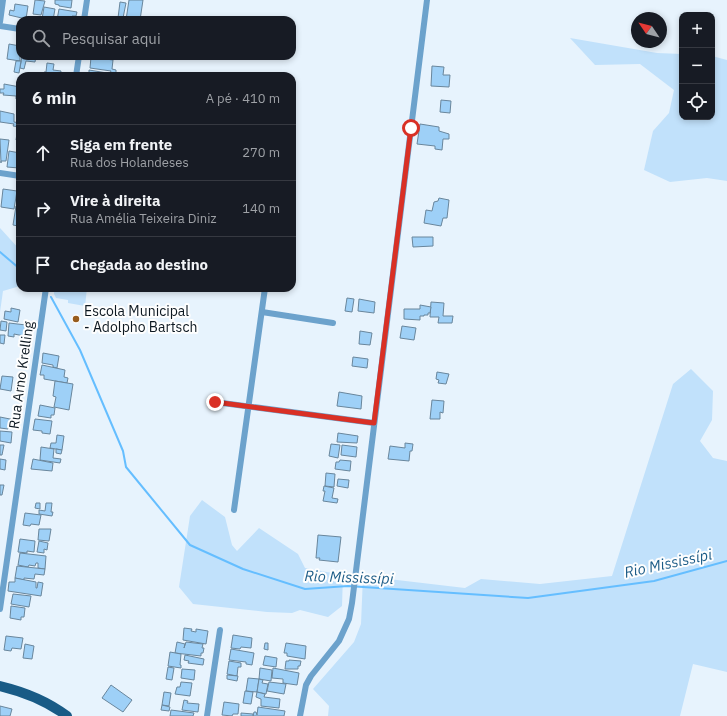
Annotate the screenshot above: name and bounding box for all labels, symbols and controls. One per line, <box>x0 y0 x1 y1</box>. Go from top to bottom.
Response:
north arrow <box>631 12 667 48</box>
map controls <box>679 12 715 120</box>
button: + <box>679 12 715 48</box>
search box <box>16 16 296 60</box>
icon: search <box>30 27 52 49</box>
text: Pesquisar aqui <box>62 29 161 48</box>
button: − <box>679 48 715 84</box>
button: locate <box>679 84 715 120</box>
text: 6 min <box>32 87 76 109</box>
text: A pé · 410 m <box>206 90 280 107</box>
route start <box>402 119 420 137</box>
text: Siga em frente <box>70 135 172 154</box>
icon: ahead <box>32 142 54 164</box>
text: 270 m <box>242 144 280 161</box>
text: Rua dos Holandeses <box>70 154 189 171</box>
text: Vire à direita <box>70 191 160 210</box>
icon: right <box>32 198 54 220</box>
text: 140 m <box>242 200 280 217</box>
text: Rua Amélia Teixeira Diniz <box>70 210 217 227</box>
icon: arrive <box>32 254 54 276</box>
text: Chegada ao destino <box>70 255 208 274</box>
place label: Escola Municipal - Adolpho Bartsch <box>84 302 197 336</box>
marker: Escola Municipal - Adolpho Bartsch <box>71 314 81 324</box>
street label: Rua Arno Krelling <box>5 319 38 430</box>
route end <box>206 393 224 411</box>
water label: Rio Mississípi <box>622 544 714 582</box>
water label: Rio Mississípi <box>304 566 394 588</box>

